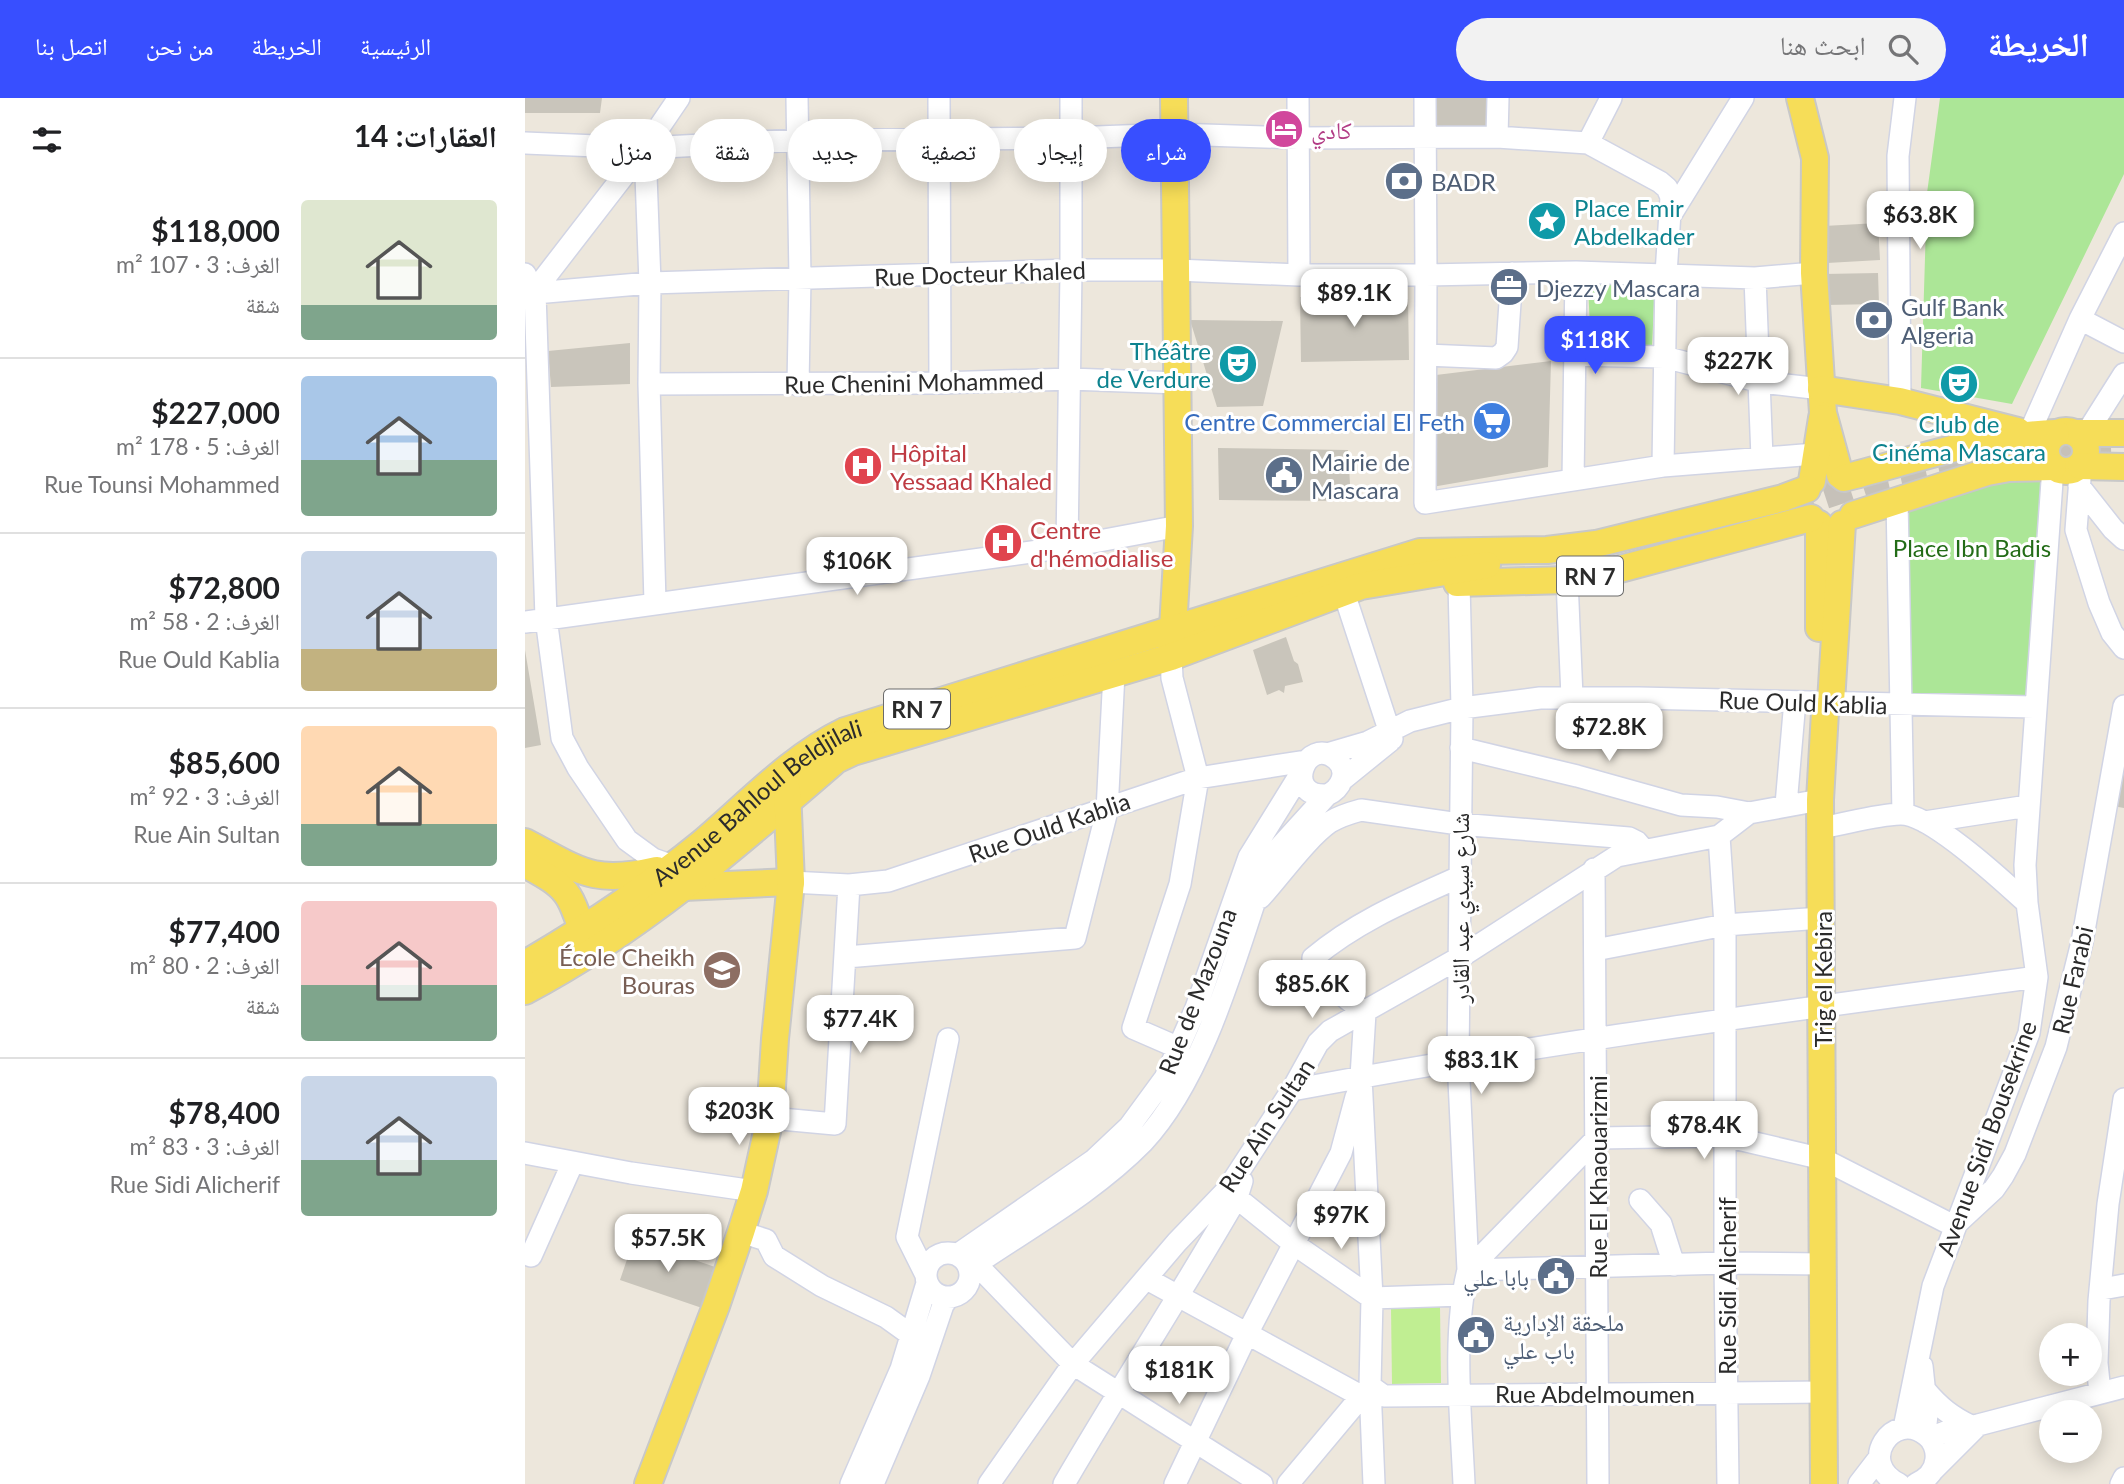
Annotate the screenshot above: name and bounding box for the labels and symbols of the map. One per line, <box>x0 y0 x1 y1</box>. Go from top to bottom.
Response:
hotel icon: كادي <box>1263 108 1305 150</box>
place label: كادي <box>1311 115 1352 150</box>
bank icon: BADR <box>1383 160 1425 202</box>
place label: BADR <box>1431 167 1496 196</box>
pin: $63.8K <box>1863 192 1977 251</box>
place label: Place Emir Abdelkader <box>1574 193 1695 250</box>
place icon: Place Emir Abdelkader <box>1526 200 1568 242</box>
street label: Rue Docteur Khaled <box>874 255 1086 291</box>
office icon: Djezzy Mascara <box>1488 266 1530 308</box>
pin: $89.1K <box>1297 270 1411 329</box>
place label: Djezzy Mascara <box>1536 273 1700 302</box>
place label: Gulf Bank Algeria <box>1901 292 2005 349</box>
bank icon: Gulf Bank Algeria <box>1853 299 1895 341</box>
pin: $118K <box>1546 316 1644 376</box>
place label: Théâtre de Verdure <box>1096 336 1211 393</box>
pin: $227K <box>1689 338 1787 397</box>
theatre icon: Théâtre de Verdure <box>1217 343 1259 385</box>
theatre icon: Club de Cinéma Mascara <box>1938 363 1980 405</box>
street label: Rue Chenini Mohammed <box>784 365 1044 399</box>
supermarket icon: Centre Commercial El Feth <box>1471 400 1513 442</box>
place label: Centre Commercial El Feth <box>1184 407 1465 436</box>
place label: Club de Cinéma Mascara <box>1872 409 2046 466</box>
place label: Hôpital Yessaad Khaled <box>890 438 1052 495</box>
hospital icon: Hôpital Yessaad Khaled <box>842 445 884 487</box>
place label: Mairie de Mascara <box>1311 447 1410 504</box>
public building icon: Mairie de Mascara <box>1263 454 1305 496</box>
place label: Centre d'hémodialise <box>1030 515 1173 572</box>
hospital icon: Centre d'hémodialise <box>982 522 1024 564</box>
park label: Place Ibn Badis <box>1893 533 2051 562</box>
pin: $106K <box>808 538 906 597</box>
road number: RN 7 <box>1557 556 1623 596</box>
street label: Rue Ould Kablia <box>1718 685 1888 719</box>
road number: RN 7 <box>884 690 950 729</box>
pin: $72.8K <box>1552 704 1666 763</box>
street label: Avenue Bahloul Beldjilali <box>646 712 865 891</box>
street label: Rue Ould Kablia <box>964 786 1134 868</box>
street label: شارع سيدي عبد القادر <box>1445 813 1480 1004</box>
street label: Rue de Mazouna <box>1152 904 1242 1078</box>
street label: Trig el Kebira <box>1808 911 1837 1047</box>
street label: Rue Farabi <box>2045 923 2099 1037</box>
place label: École Cheikh Bouras <box>559 942 695 999</box>
school or university icon: École Cheikh Bouras <box>701 949 743 991</box>
pin: $85.6K <box>1255 960 1369 1020</box>
pin: $77.4K <box>803 996 917 1055</box>
street label: Avenue Sidi Bousekrine <box>1930 1017 2042 1259</box>
pin: $83.1K <box>1424 1037 1538 1096</box>
street label: Rue Ain Sultan <box>1212 1053 1320 1197</box>
street label: Rue El Khaouarizmi <box>1583 1075 1612 1279</box>
pin: $203K <box>690 1088 788 1147</box>
pin: $78.4K <box>1647 1102 1761 1161</box>
pin: $97K <box>1300 1192 1382 1251</box>
street label: Rue Sidi Alicherif <box>1712 1196 1741 1375</box>
pin: $57.5K <box>611 1214 725 1274</box>
public building icon: بابا علي <box>1535 1255 1577 1297</box>
place label: بابا علي <box>1463 1262 1529 1297</box>
place label: ملحقة الإدارية باب علي <box>1503 1307 1624 1370</box>
public building icon: ملحقة الإدارية باب علي <box>1455 1314 1497 1356</box>
pin: $181K <box>1130 1346 1228 1406</box>
street label: Rue Abdelmoumen <box>1495 1379 1695 1408</box>

